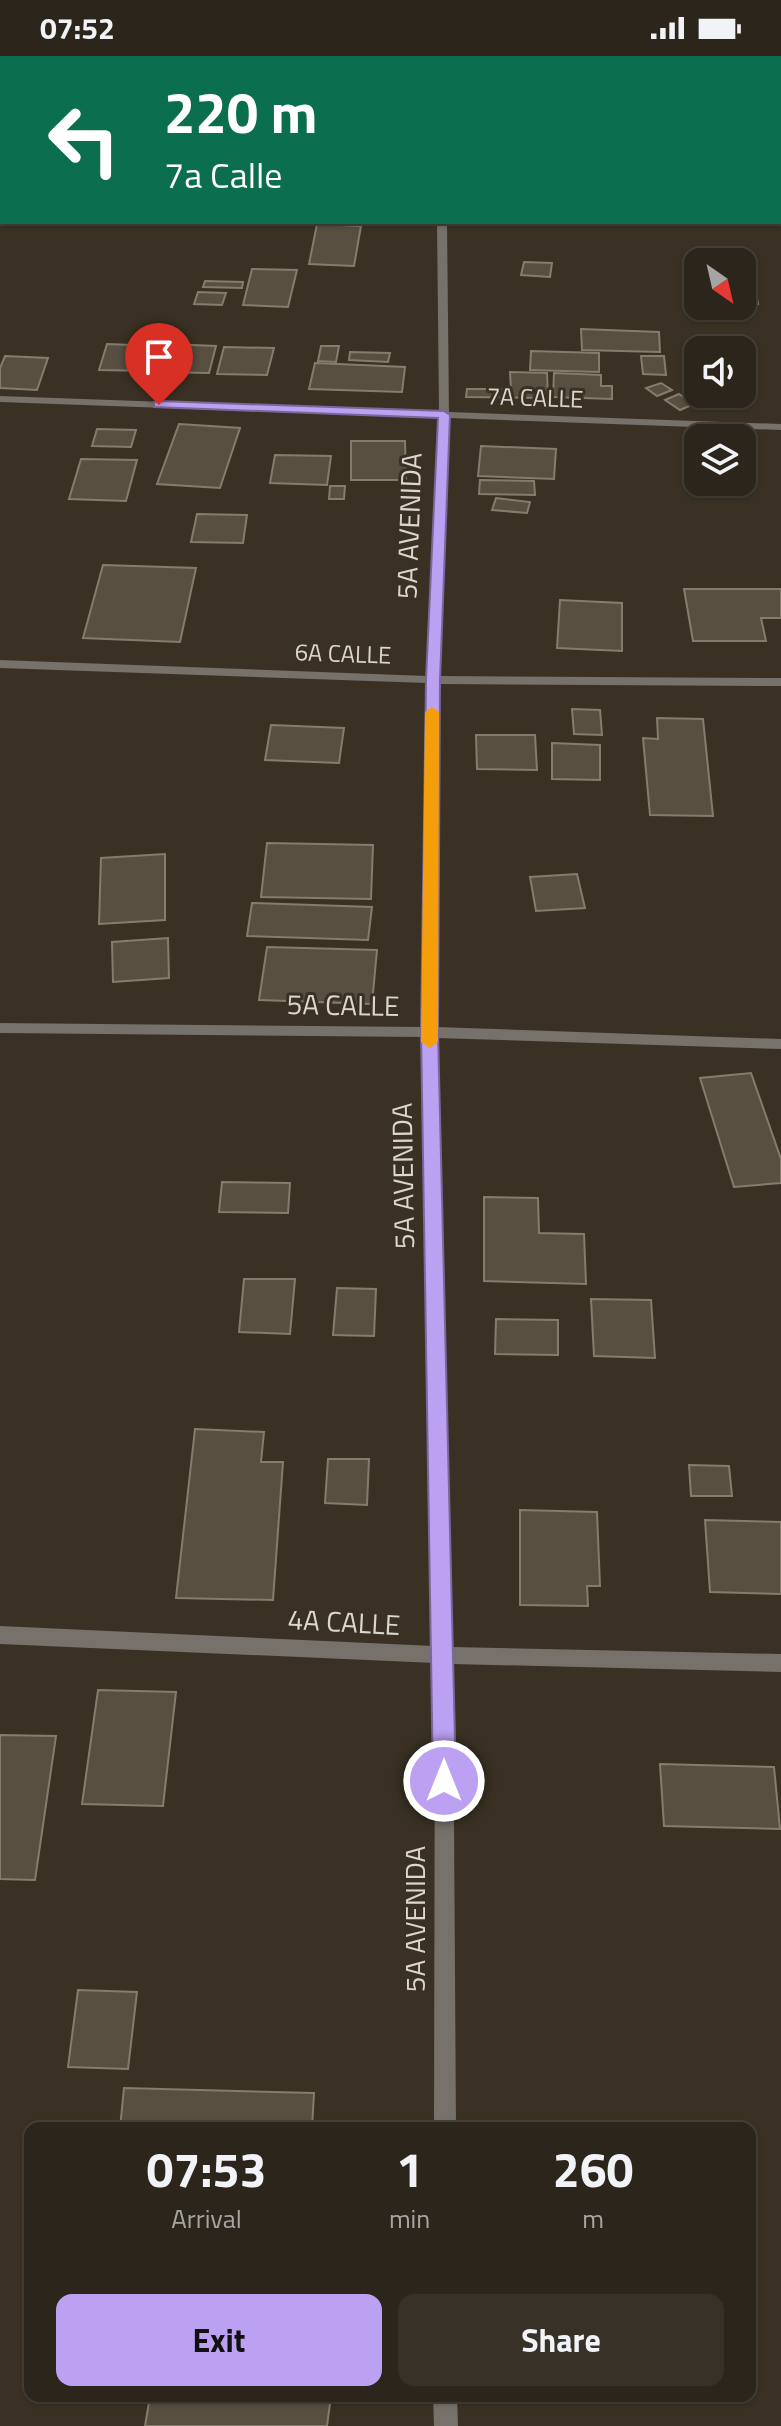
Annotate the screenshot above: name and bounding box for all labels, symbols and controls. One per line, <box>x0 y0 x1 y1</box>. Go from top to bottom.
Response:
text: 07:52 <box>40 5 115 51</box>
text: 220 m <box>164 70 317 155</box>
icon: left <box>32 88 136 192</box>
text: 7a Calle <box>164 147 283 202</box>
north arrow <box>684 248 756 320</box>
map controls <box>684 248 756 496</box>
pin <box>125 323 193 405</box>
icon: arrive <box>137 335 181 379</box>
button: sound <box>684 336 756 408</box>
street label: 7A CALLE <box>486 377 584 417</box>
button: layers <box>684 424 756 496</box>
street label: 5A AVENIDA <box>384 452 433 600</box>
street label: 6A CALLE <box>294 633 392 673</box>
street label: 5A CALLE <box>286 982 400 1027</box>
street label: 5A AVENIDA <box>380 1102 425 1250</box>
street label: 4A CALLE <box>287 1597 401 1646</box>
position arrow <box>402 1739 486 1823</box>
street label: 5A AVENIDA <box>393 1845 436 1992</box>
text: 07:53 <box>147 2133 266 2206</box>
text: 1 <box>396 2133 423 2206</box>
text: 260 <box>553 2133 633 2206</box>
text: Arrival <box>171 2199 242 2238</box>
text: min <box>389 2199 430 2238</box>
text: m <box>582 2199 604 2238</box>
button: Exit <box>56 2294 382 2386</box>
button: Share <box>398 2294 724 2386</box>

